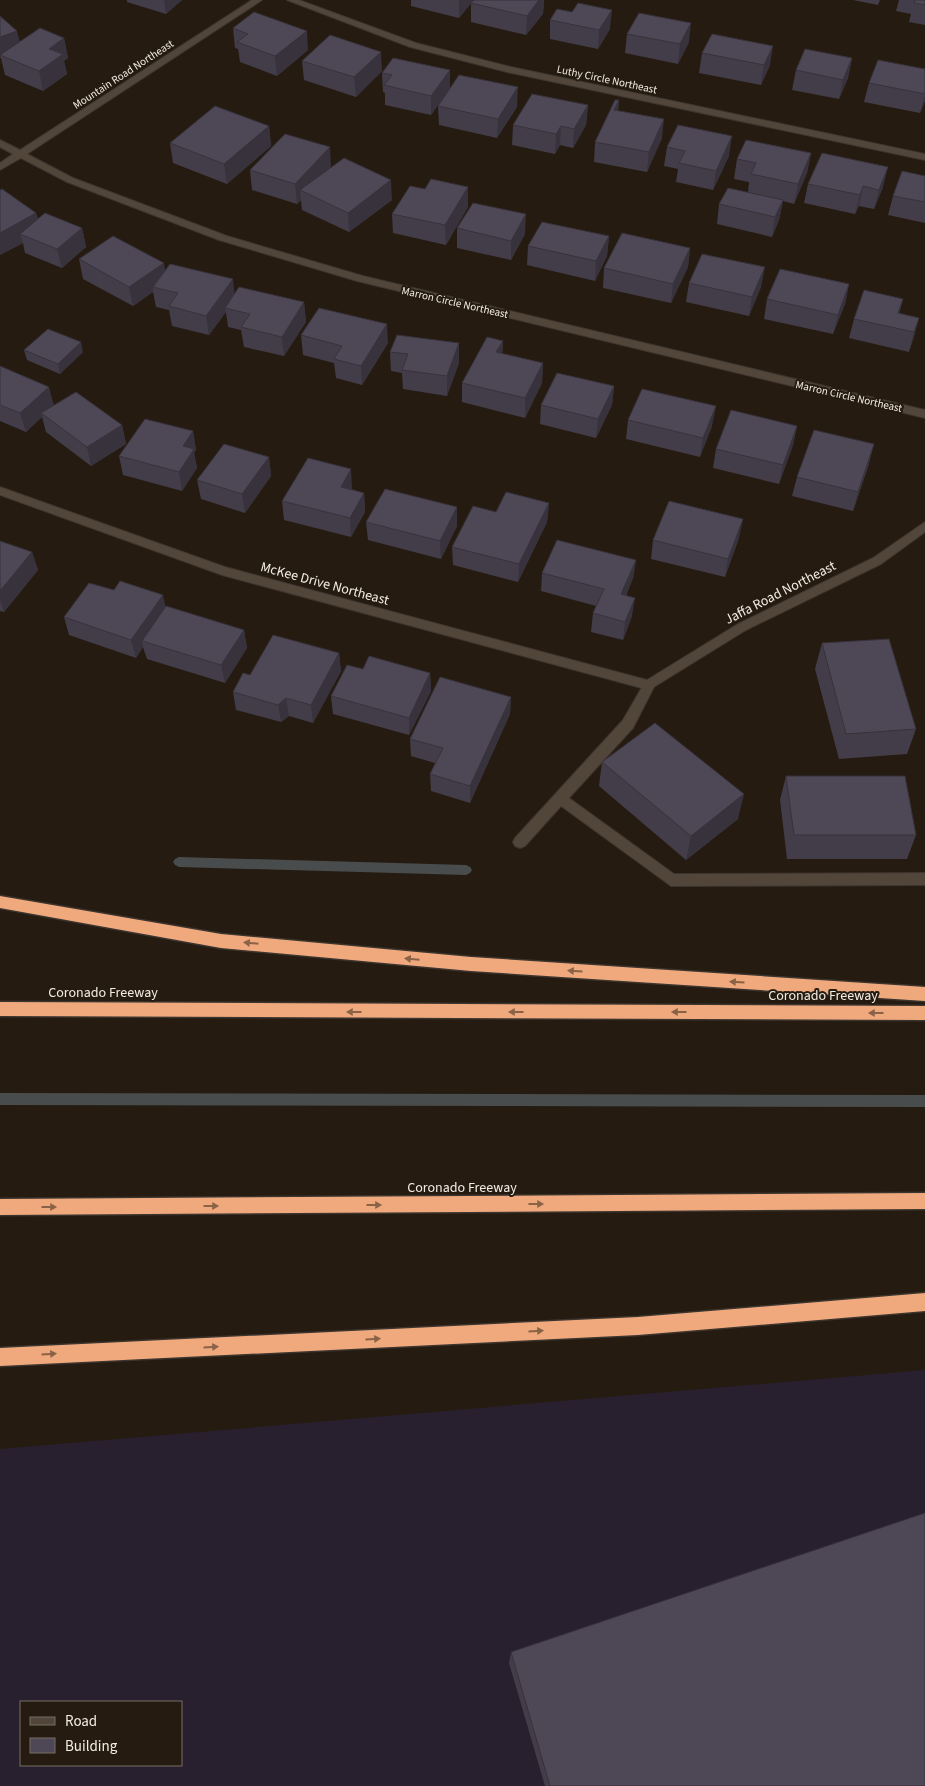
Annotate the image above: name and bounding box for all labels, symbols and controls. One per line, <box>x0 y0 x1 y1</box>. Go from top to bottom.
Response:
street label: Mountain Road Northeast <box>70 36 177 113</box>
street label: Luthy Circle Northeast <box>555 62 659 97</box>
street label: Marron Circle Northeast <box>400 283 510 322</box>
street label: Marron Circle Northeast <box>794 377 904 416</box>
street label: Jaffa Road Northeast <box>721 556 840 630</box>
street label: McKee Drive Northeast <box>258 557 392 611</box>
one-way arrow <box>242 939 258 947</box>
one-way arrow <box>404 955 420 963</box>
one-way arrow <box>566 967 582 975</box>
one-way arrow <box>728 977 744 985</box>
street label: Coronado Freeway <box>48 983 158 1003</box>
street label: Coronado Freeway <box>768 986 878 1006</box>
one-way arrow <box>346 1008 362 1016</box>
one-way arrow <box>508 1008 524 1016</box>
one-way arrow <box>671 1008 687 1016</box>
one-way arrow <box>868 1009 884 1017</box>
street label: Coronado Freeway <box>407 1178 517 1198</box>
one-way arrow <box>528 1200 544 1208</box>
one-way arrow <box>366 1201 382 1209</box>
one-way arrow <box>203 1202 219 1210</box>
one-way arrow <box>41 1203 57 1211</box>
one-way arrow <box>528 1327 544 1335</box>
one-way arrow <box>366 1335 382 1343</box>
one-way arrow <box>203 1342 219 1350</box>
one-way arrow <box>41 1350 57 1358</box>
legend <box>20 1701 182 1766</box>
text: Road <box>65 1711 97 1732</box>
text: Building <box>65 1736 118 1757</box>

